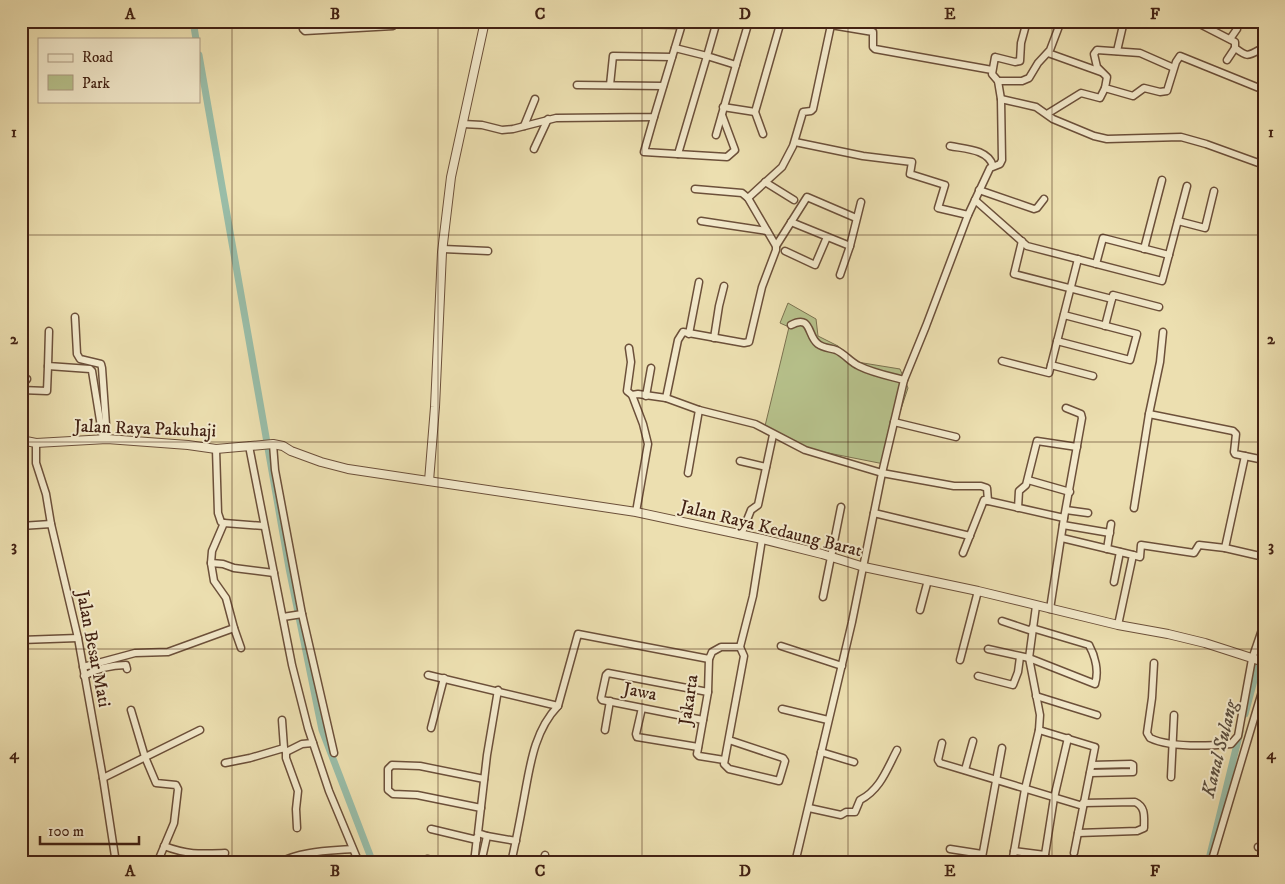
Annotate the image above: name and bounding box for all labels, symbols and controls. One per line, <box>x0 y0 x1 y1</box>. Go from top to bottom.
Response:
text: A <box>124 4 136 24</box>
text: B <box>330 4 340 24</box>
text: C <box>535 4 545 24</box>
text: D <box>739 4 751 24</box>
text: E <box>944 4 956 24</box>
text: F <box>1150 4 1160 24</box>
legend <box>38 38 200 102</box>
text: Road <box>82 48 114 67</box>
text: Park <box>82 74 111 93</box>
text: 1 <box>11 122 17 142</box>
text: 1 <box>1268 122 1274 142</box>
text: 2 <box>10 329 19 349</box>
text: 2 <box>1267 329 1276 349</box>
street label: Jalan Raya Pakuhaji <box>72 415 216 442</box>
street label: Jalan Raya Kedaung Barat <box>676 495 864 562</box>
text: 3 <box>11 536 17 556</box>
text: 3 <box>1268 536 1274 556</box>
street label: Jalan Besar Mati <box>71 587 115 709</box>
street label: Jakarta <box>674 673 704 729</box>
street label: Jawa <box>619 678 659 706</box>
water label: Kanal Sulang <box>1197 697 1243 801</box>
text: 4 <box>8 744 19 764</box>
text: 4 <box>1265 744 1276 764</box>
scale bar <box>40 814 139 846</box>
text: 100 m <box>48 822 84 841</box>
text: A <box>124 861 136 881</box>
text: B <box>330 861 340 881</box>
text: C <box>535 861 545 881</box>
text: D <box>739 861 751 881</box>
text: E <box>944 861 956 881</box>
text: F <box>1150 861 1160 881</box>

